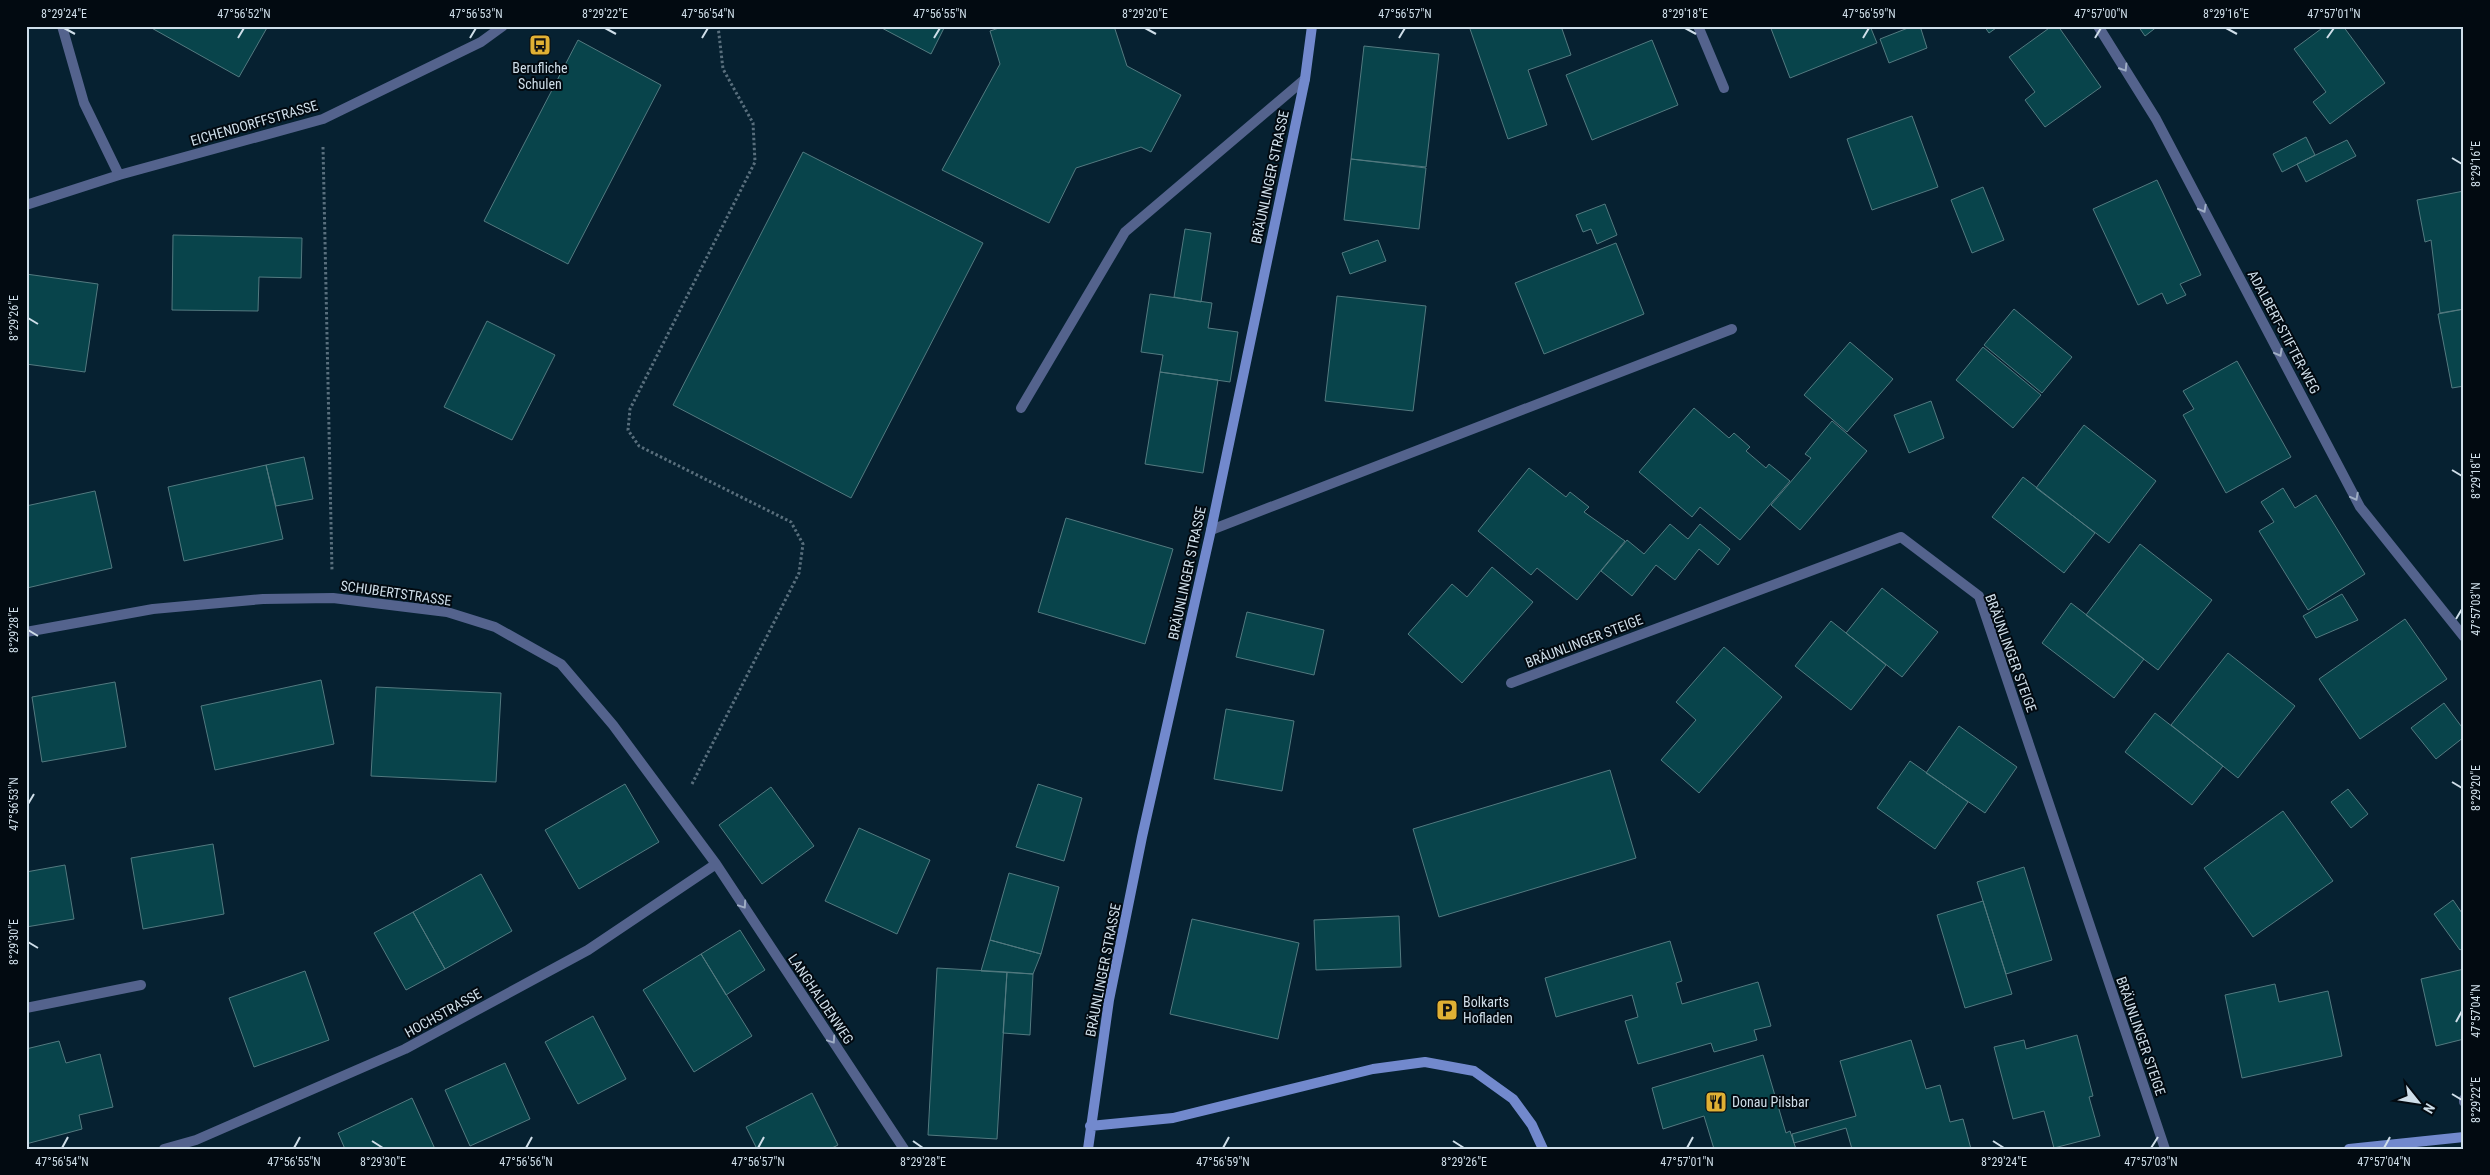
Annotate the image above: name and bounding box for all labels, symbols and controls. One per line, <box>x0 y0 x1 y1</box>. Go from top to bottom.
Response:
text: 8°29'24"E <box>41 7 87 21</box>
text: 47°56'52"N <box>217 7 271 21</box>
text: 47°56'53"N <box>449 7 503 21</box>
text: 8°29'22"E <box>582 7 628 21</box>
text: 47°56'54"N <box>681 7 735 21</box>
text: 47°56'55"N <box>913 7 967 21</box>
text: 8°29'20"E <box>1122 7 1168 21</box>
text: 47°56'57"N <box>1378 7 1432 21</box>
text: 8°29'18"E <box>1662 7 1708 21</box>
text: 47°56'59"N <box>1842 7 1896 21</box>
text: 47°57'00"N <box>2074 7 2128 21</box>
text: 8°29'16"E <box>2203 7 2249 21</box>
text: 47°57'01"N <box>2307 7 2361 21</box>
bus stop icon: Berufliche Schulen <box>528 33 552 57</box>
place label: Berufliche Schulen <box>512 60 568 92</box>
one-way arrow <box>2118 62 2127 71</box>
street label: EICHENDORFFSTRASSE <box>189 97 319 149</box>
street label: BRÄUNLINGER STRASSE <box>1248 109 1292 245</box>
text: 8°29'16"E <box>2469 141 2483 187</box>
one-way arrow <box>2197 204 2207 213</box>
street label: ADALBERT-STIFTER-WEG <box>2245 268 2323 396</box>
text: 8°29'26"E <box>7 295 21 341</box>
one-way arrow <box>2273 348 2283 357</box>
text: 8°29'18"E <box>2469 453 2483 499</box>
one-way arrow <box>2349 492 2359 501</box>
street label: BRÄUNLINGER STRASSE <box>1165 505 1209 641</box>
street label: SCHUBERTSTRASSE <box>339 577 453 609</box>
text: 47°57'03"N <box>2469 582 2483 636</box>
street label: BRÄUNLINGER STEIGE <box>1982 592 2040 714</box>
text: 8°29'28"E <box>7 607 21 653</box>
street label: BRÄUNLINGER STEIGE <box>1523 611 1645 671</box>
text: 8°29'20"E <box>2469 765 2483 811</box>
text: 47°56'53"N <box>7 777 21 831</box>
one-way arrow <box>736 899 746 908</box>
street label: BRÄUNLINGER STRASSE <box>1082 902 1124 1038</box>
text: 8°29'30"E <box>7 919 21 965</box>
street label: LANGHALDENWEG <box>785 951 857 1047</box>
street label: BRÄUNLINGER STEIGE <box>2113 975 2169 1098</box>
text: 47°57'04"N <box>2469 984 2483 1038</box>
street label: HOCHSTRASSE <box>402 985 484 1041</box>
place label: Bolkarts Hofladen <box>1463 994 1513 1026</box>
parking icon: Bolkarts Hofladen <box>1435 998 1459 1022</box>
one-way arrow <box>826 1034 835 1044</box>
text: 8°29'22"E <box>2469 1077 2483 1123</box>
north arrow <box>2392 1078 2442 1128</box>
restaurant icon: Donau Pilsbar <box>1704 1090 1728 1114</box>
place label: Donau Pilsbar <box>1732 1094 1809 1110</box>
text: N <box>2420 1101 2438 1116</box>
text: 47°56'54"N <box>35 1155 89 1169</box>
text: 47°56'55"N <box>267 1155 321 1169</box>
text: 8°29'30"E <box>360 1155 406 1169</box>
text: 47°56'56"N <box>499 1155 553 1169</box>
text: 47°56'57"N <box>731 1155 785 1169</box>
text: 8°29'28"E <box>900 1155 946 1169</box>
text: 47°56'59"N <box>1196 1155 1250 1169</box>
text: 8°29'26"E <box>1441 1155 1487 1169</box>
text: 47°57'01"N <box>1660 1155 1714 1169</box>
text: 8°29'24"E <box>1981 1155 2027 1169</box>
text: 47°57'03"N <box>2124 1155 2178 1169</box>
text: 47°57'04"N <box>2357 1155 2411 1169</box>

